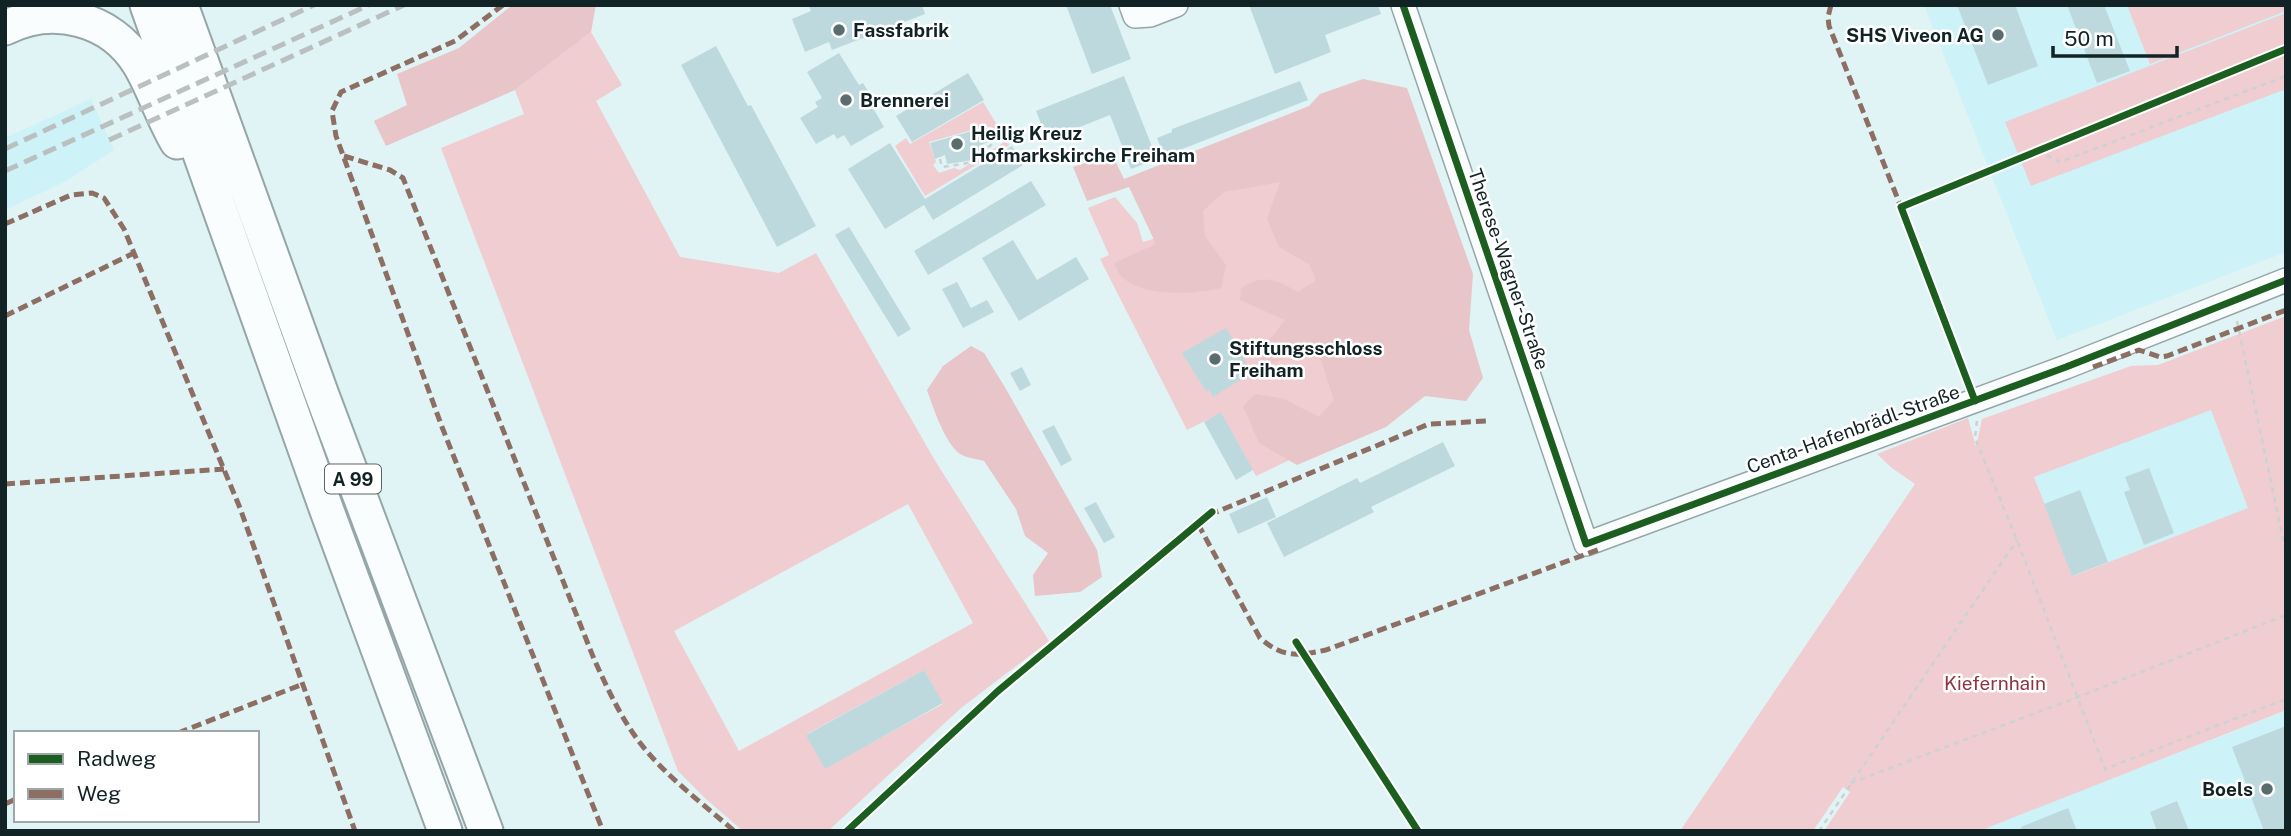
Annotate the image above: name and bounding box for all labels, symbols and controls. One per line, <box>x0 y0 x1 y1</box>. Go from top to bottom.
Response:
scale bar <box>2053 14 2177 58</box>
place label: Fassfabrik <box>853 19 949 41</box>
marker: Fassfabrik <box>831 22 847 38</box>
place label: SHS Viveon AG <box>1846 24 1984 46</box>
text: 50 m <box>2064 26 2114 51</box>
marker: SHS Viveon AG <box>1990 27 2006 43</box>
place label: Brennerei <box>860 89 949 111</box>
marker: Brennerei <box>838 92 854 108</box>
place label: Heilig Kreuz Hofmarkskirche Freiham <box>971 122 1195 166</box>
marker: Heilig Kreuz Hofmarkskirche Freiham <box>949 136 965 152</box>
street label: Therese-Wagner-Straße <box>1464 166 1554 372</box>
place label: Stiftungsschloss Freiham <box>1229 337 1382 381</box>
marker: Stiftungsschloss Freiham <box>1207 351 1223 367</box>
street label: Centa-Hafenbrädl-Straße <box>1744 380 1962 478</box>
road number: A 99 <box>325 464 381 494</box>
park label: Kiefernhain <box>1944 672 2046 694</box>
legend <box>14 731 259 822</box>
text: Radweg <box>77 746 156 771</box>
place label: Boels <box>2202 778 2253 800</box>
text: Weg <box>77 781 121 806</box>
marker: Boels <box>2259 781 2275 797</box>

